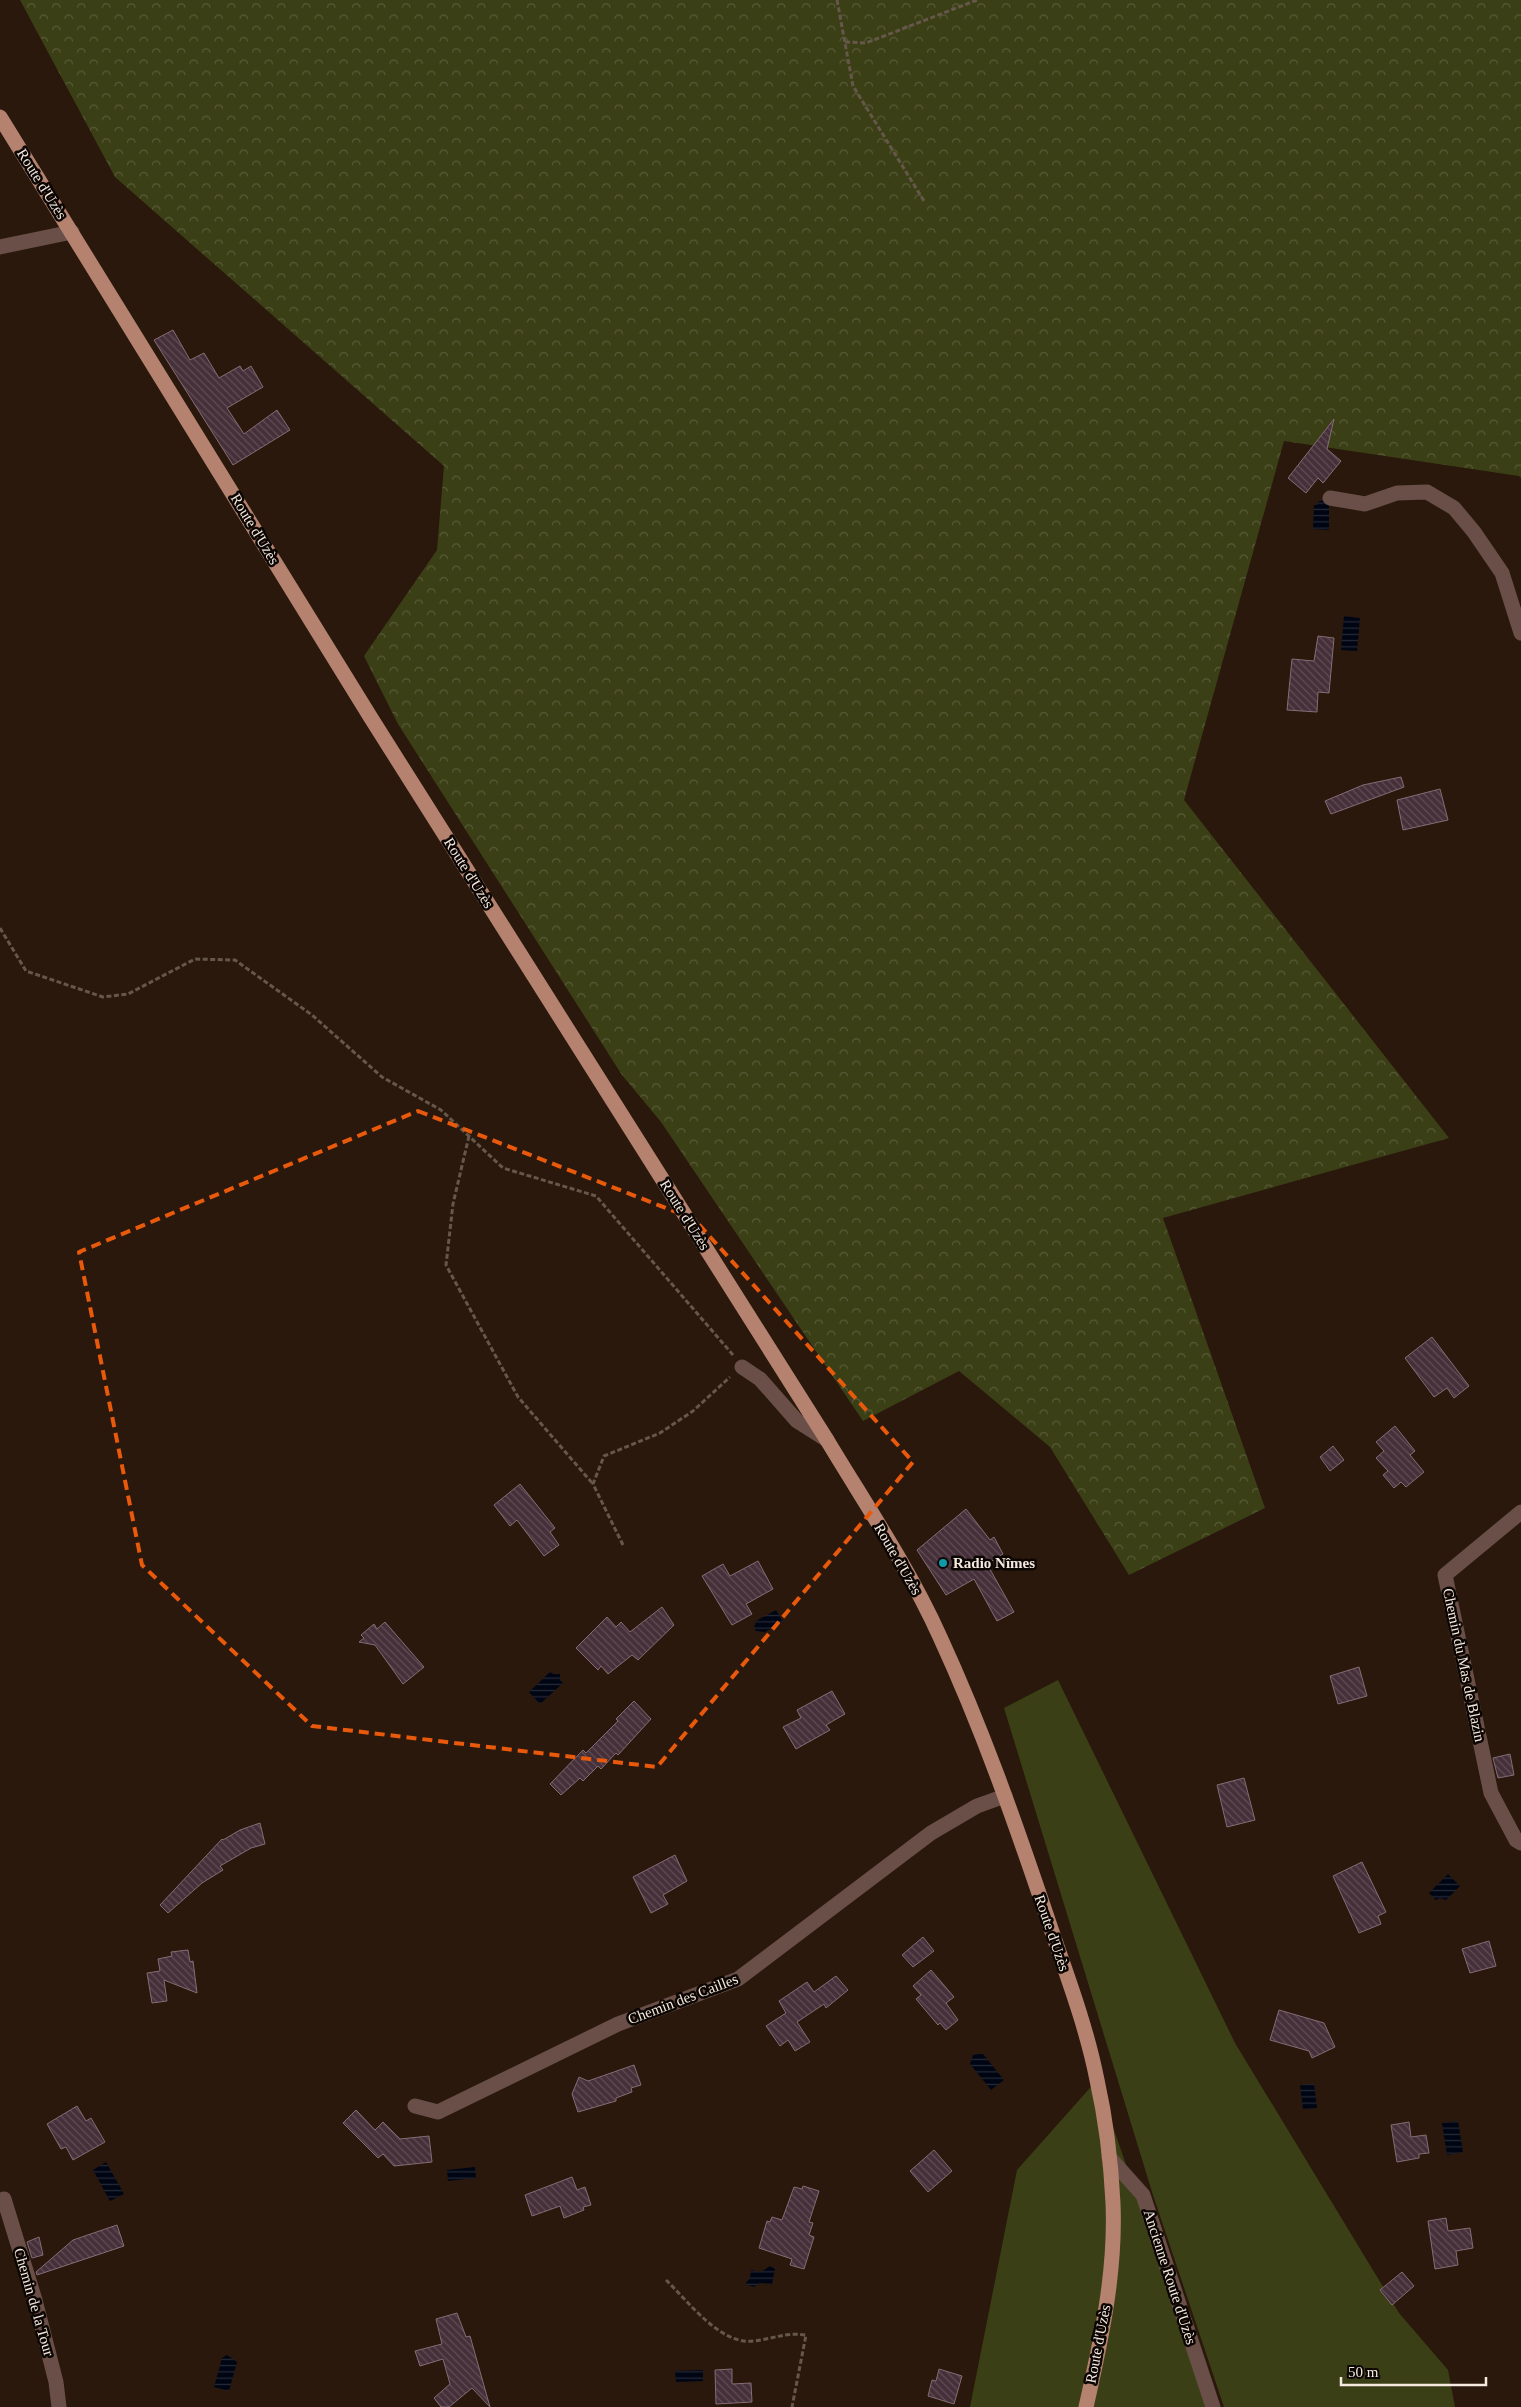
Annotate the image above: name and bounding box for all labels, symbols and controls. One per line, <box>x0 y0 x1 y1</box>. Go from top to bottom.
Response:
street label: Route d'Uzès <box>14 146 70 222</box>
street label: Route d'Uzès <box>228 491 282 567</box>
street label: Route d'Uzès <box>441 835 497 911</box>
street label: Route d'Uzès <box>657 1177 713 1253</box>
street label: Route d'Uzès <box>871 1520 925 1598</box>
place label: Radio Nîmes <box>953 1555 1035 1571</box>
marker: Radio Nîmes <box>937 1557 949 1569</box>
street label: Chemin du Mas de Blazin <box>1440 1587 1488 1744</box>
street label: Route d'Uzès <box>1031 1893 1073 1973</box>
street label: Chemin des Cailles <box>626 1971 740 2027</box>
street label: Ancienne Route d'Uzès <box>1141 2207 1199 2347</box>
street label: Chemin de la Tour <box>11 2246 57 2358</box>
street label: Route d'Uzès <box>1083 2303 1113 2385</box>
scale bar <box>1341 2354 1486 2386</box>
text: 50 m <box>1348 2364 1379 2380</box>

